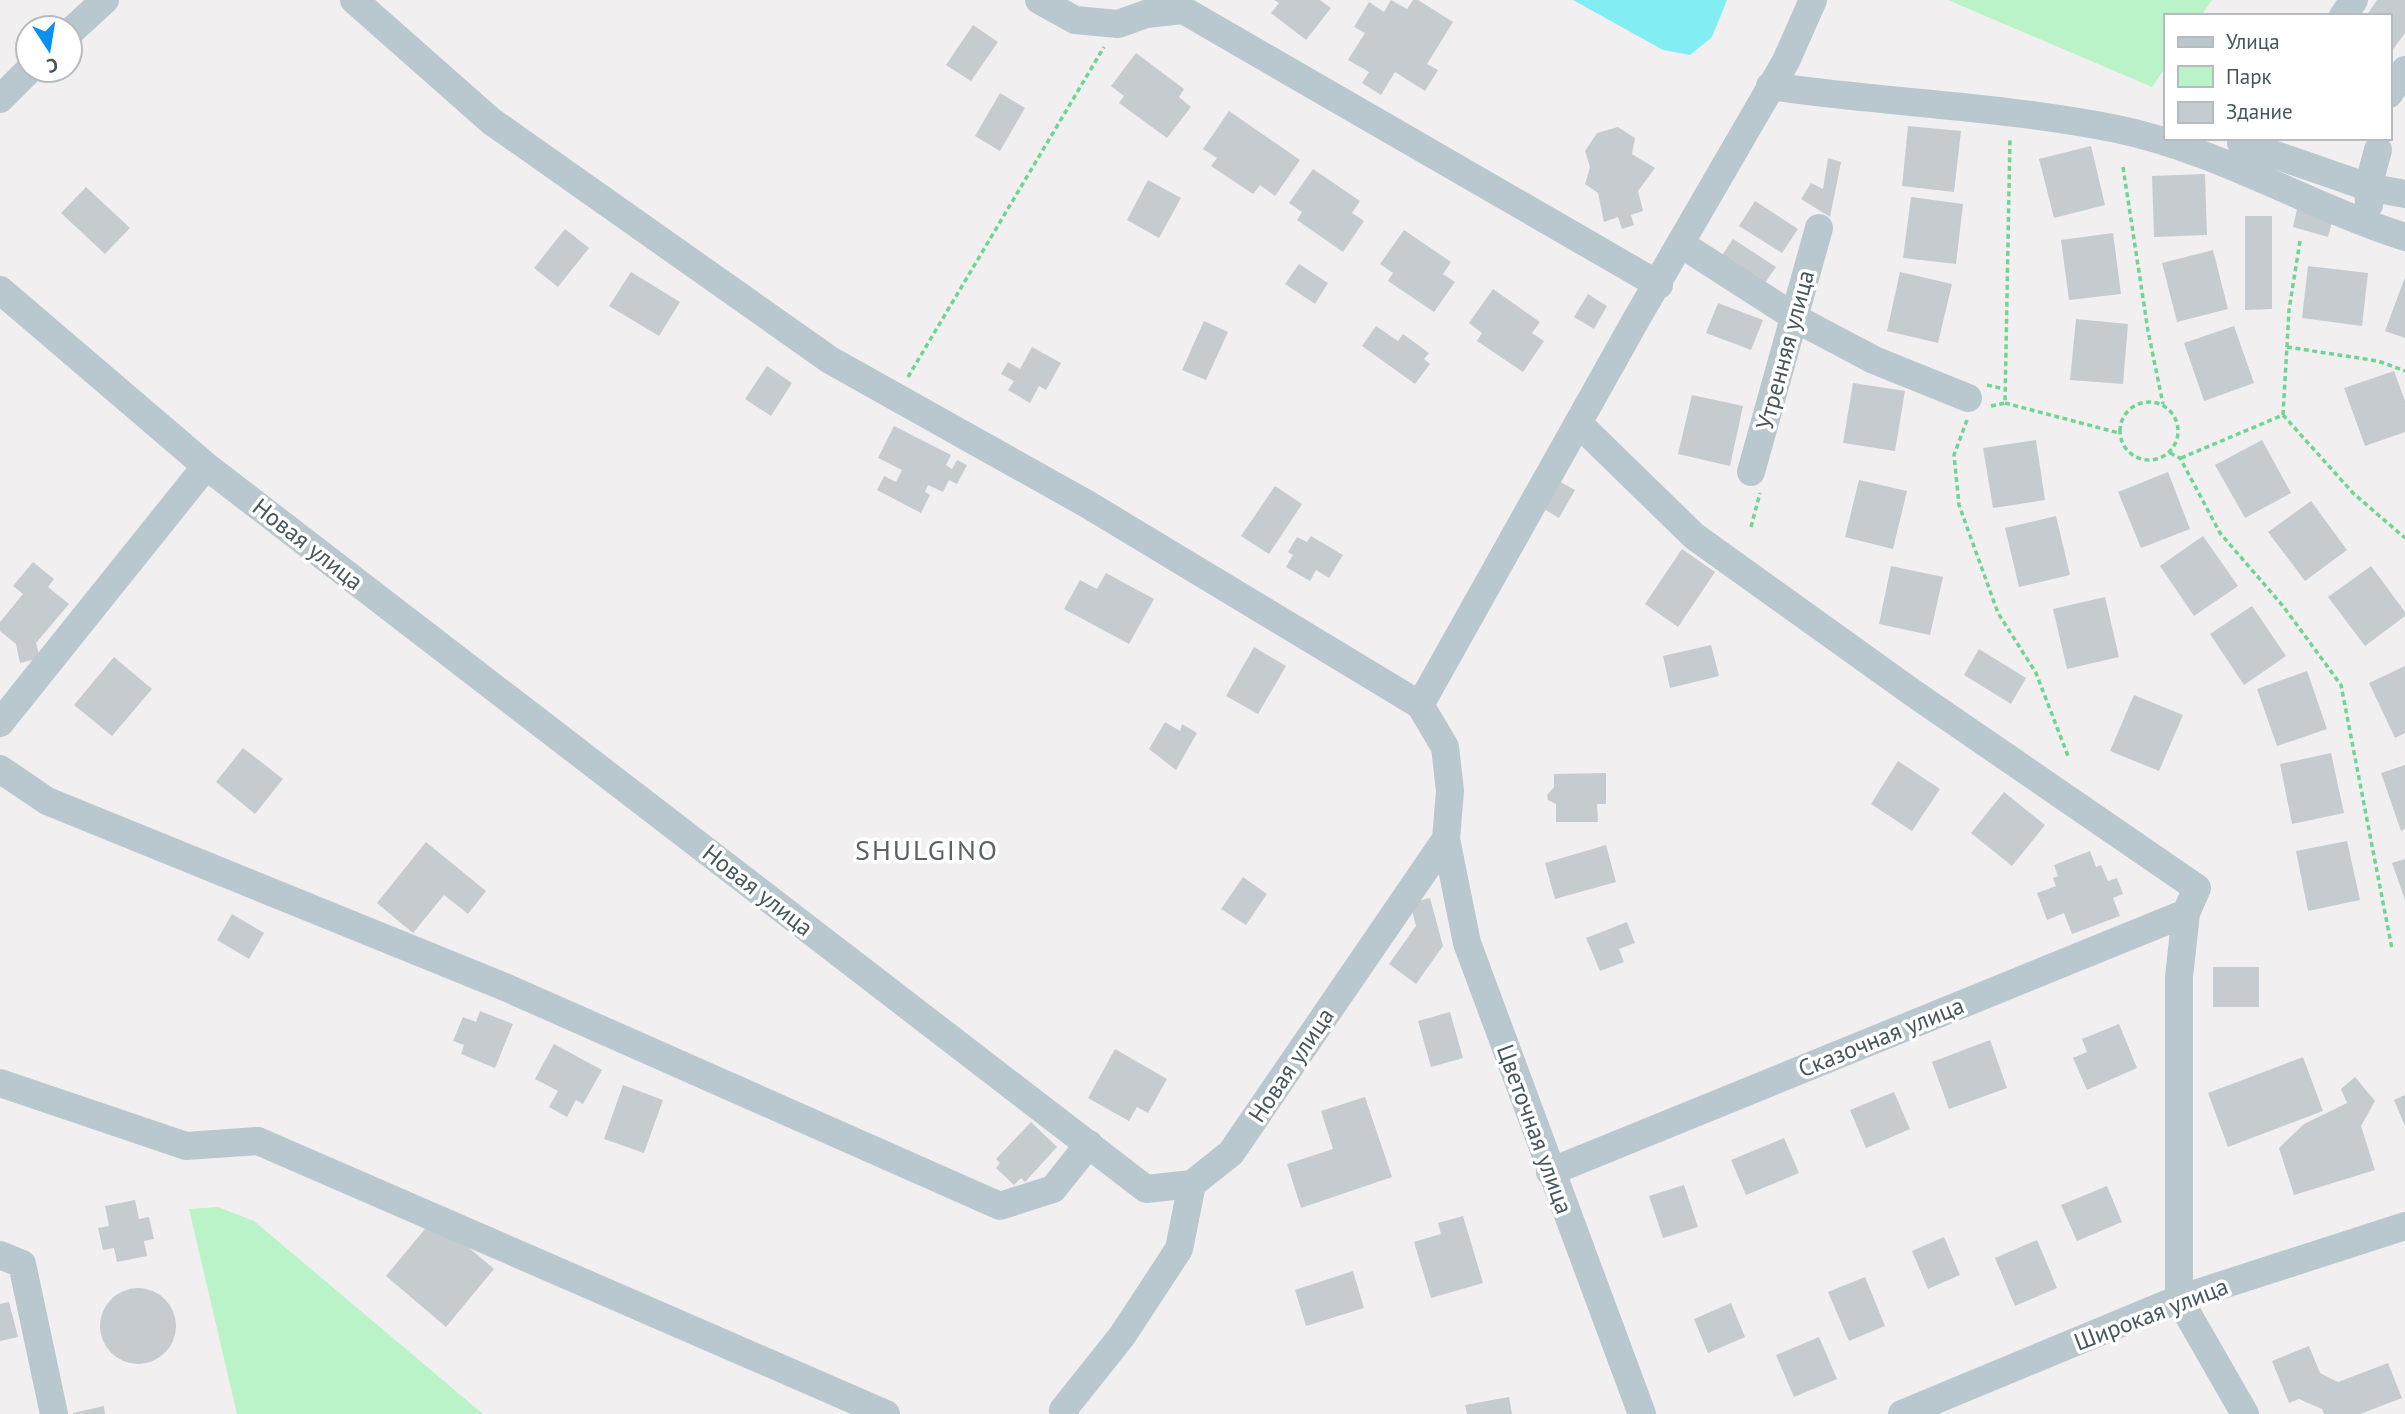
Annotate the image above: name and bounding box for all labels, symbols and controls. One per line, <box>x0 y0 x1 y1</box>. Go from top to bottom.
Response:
north arrow <box>14 14 84 84</box>
legend <box>2164 14 2391 140</box>
text: Улица <box>2226 28 2280 55</box>
text: С <box>44 53 60 79</box>
text: Парк <box>2226 63 2272 90</box>
text: Здание <box>2226 98 2293 125</box>
street label: Утренняя улица <box>1749 267 1821 433</box>
street label: Новая улица <box>247 491 369 597</box>
district label: SHULGINO <box>855 831 999 868</box>
street label: Новая улица <box>697 837 819 943</box>
street label: Сказочная улица <box>1794 990 1968 1084</box>
street label: Новая улица <box>1241 1002 1341 1128</box>
street label: Цветочная улица <box>1490 1040 1580 1218</box>
street label: Широкая улица <box>2070 1270 2232 1358</box>

